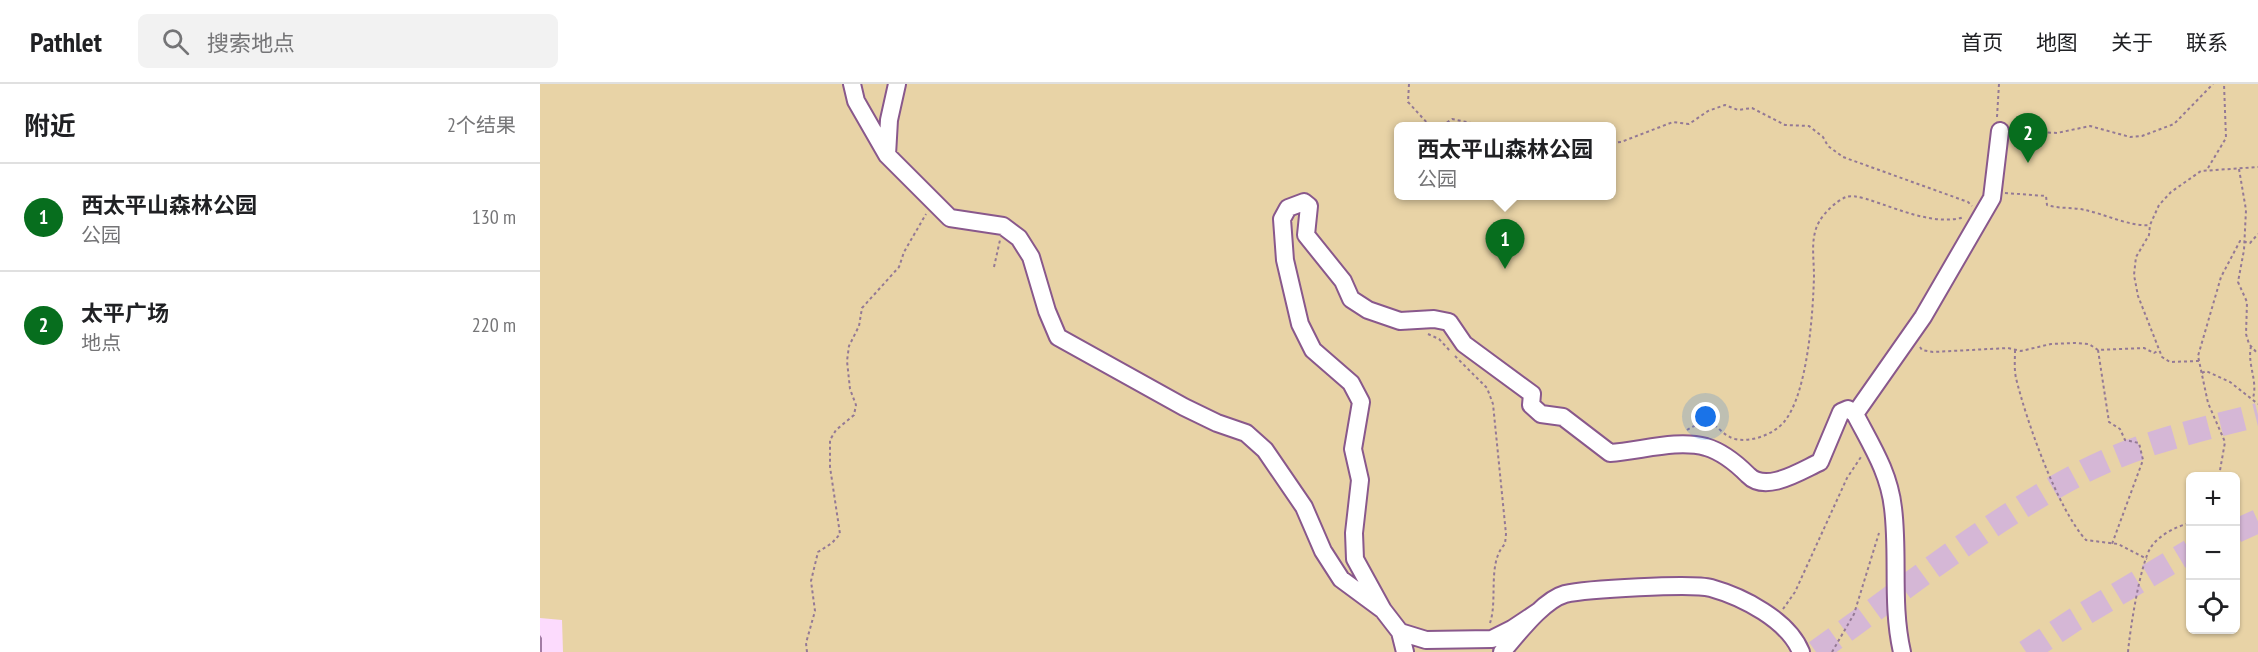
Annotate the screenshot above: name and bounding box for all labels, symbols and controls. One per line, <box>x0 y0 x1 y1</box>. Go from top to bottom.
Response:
search box <box>138 14 558 68</box>
text: Pathlet <box>30 23 102 60</box>
icon: search <box>159 25 192 58</box>
text: 搜索地点 <box>207 29 295 57</box>
text: 首页 <box>1961 29 2003 56</box>
text: 地图 <box>2036 29 2078 56</box>
text: 关于 <box>2111 29 2153 56</box>
text: 联系 <box>2186 29 2228 56</box>
text: 附近 <box>24 109 76 142</box>
text: 2个结果 <box>447 112 516 138</box>
pin: 2 <box>2008 113 2048 163</box>
popup <box>1394 122 1616 200</box>
text: 西太平山森林公园 <box>1417 135 1593 163</box>
text: 公园 <box>1417 166 1457 192</box>
text: 西太平山森林公园 <box>81 191 257 219</box>
text: 1 <box>39 204 48 230</box>
text: 130 m <box>472 204 516 230</box>
pin: 1 <box>1486 220 1524 269</box>
text: 公园 <box>81 222 121 248</box>
text: 太平广场 <box>81 299 169 327</box>
text: 2 <box>39 312 48 338</box>
text: 220 m <box>472 312 516 338</box>
text: 地点 <box>81 330 121 356</box>
your location <box>1691 402 1720 431</box>
map controls <box>2186 472 2240 634</box>
button: + <box>2186 472 2240 526</box>
button: − <box>2186 526 2240 580</box>
button: locate <box>2186 580 2240 634</box>

